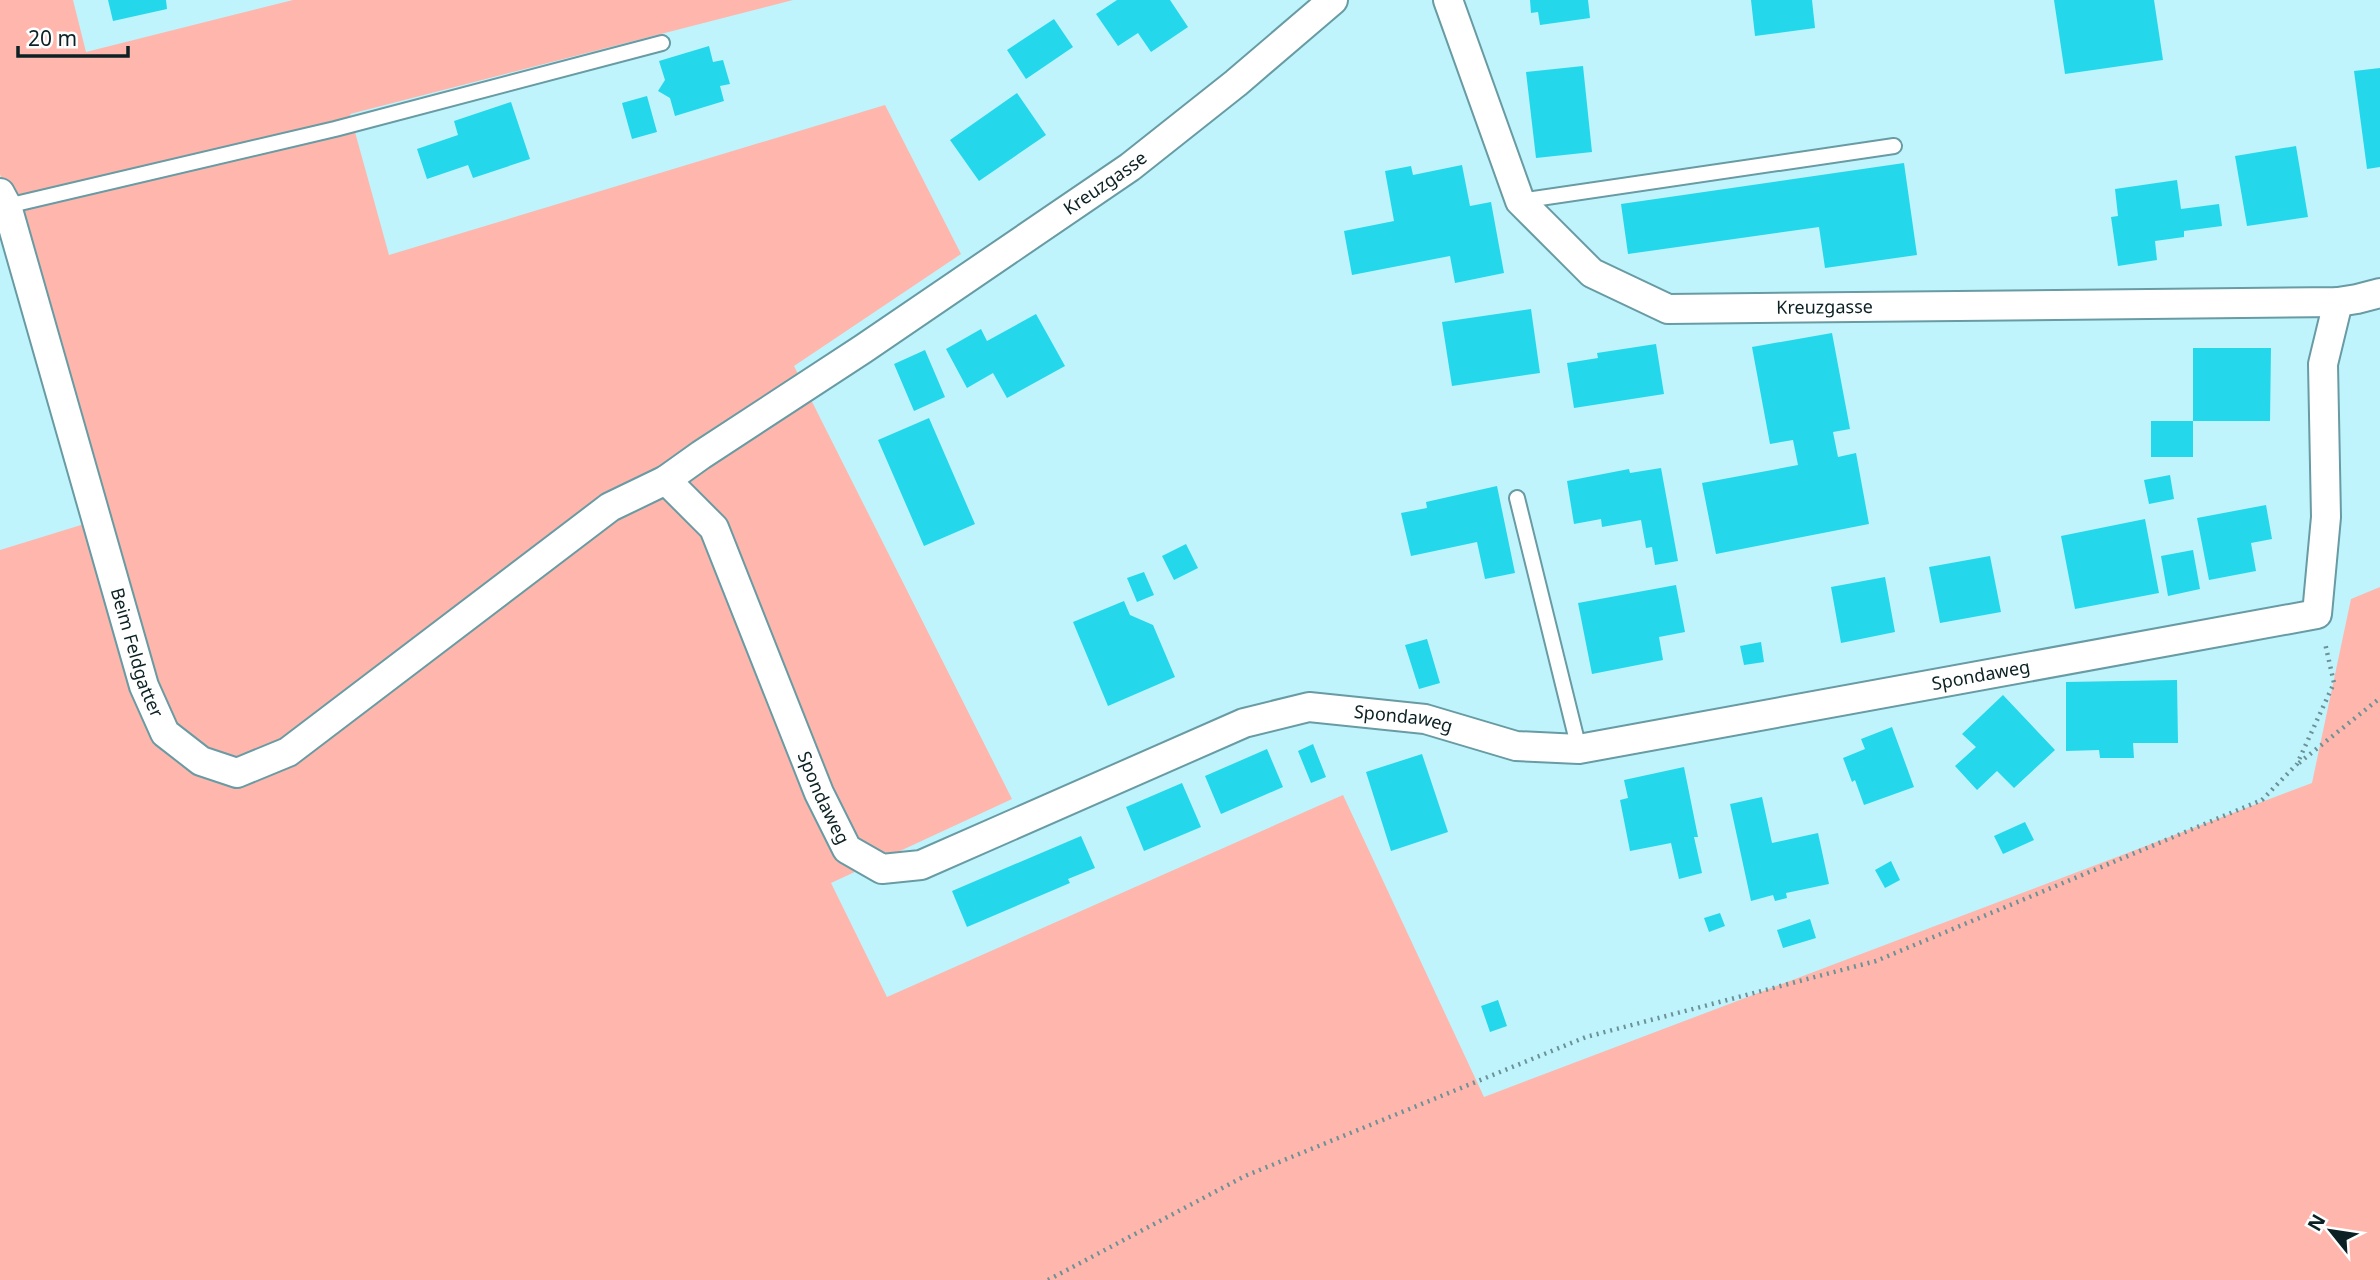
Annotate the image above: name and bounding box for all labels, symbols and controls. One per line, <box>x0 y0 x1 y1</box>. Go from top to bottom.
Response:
scale bar <box>18 14 128 58</box>
text: 20 m <box>28 24 77 52</box>
street label: Kreuzgasse <box>1058 145 1151 220</box>
street label: Kreuzgasse <box>1776 294 1873 319</box>
street label: Beim Feldgatter <box>106 585 170 722</box>
street label: Spondaweg <box>1930 654 2032 695</box>
street label: Spondaweg <box>1353 699 1456 738</box>
street label: Spondaweg <box>793 748 856 848</box>
north arrow <box>2296 1196 2366 1266</box>
text: N <box>2301 1209 2331 1236</box>

